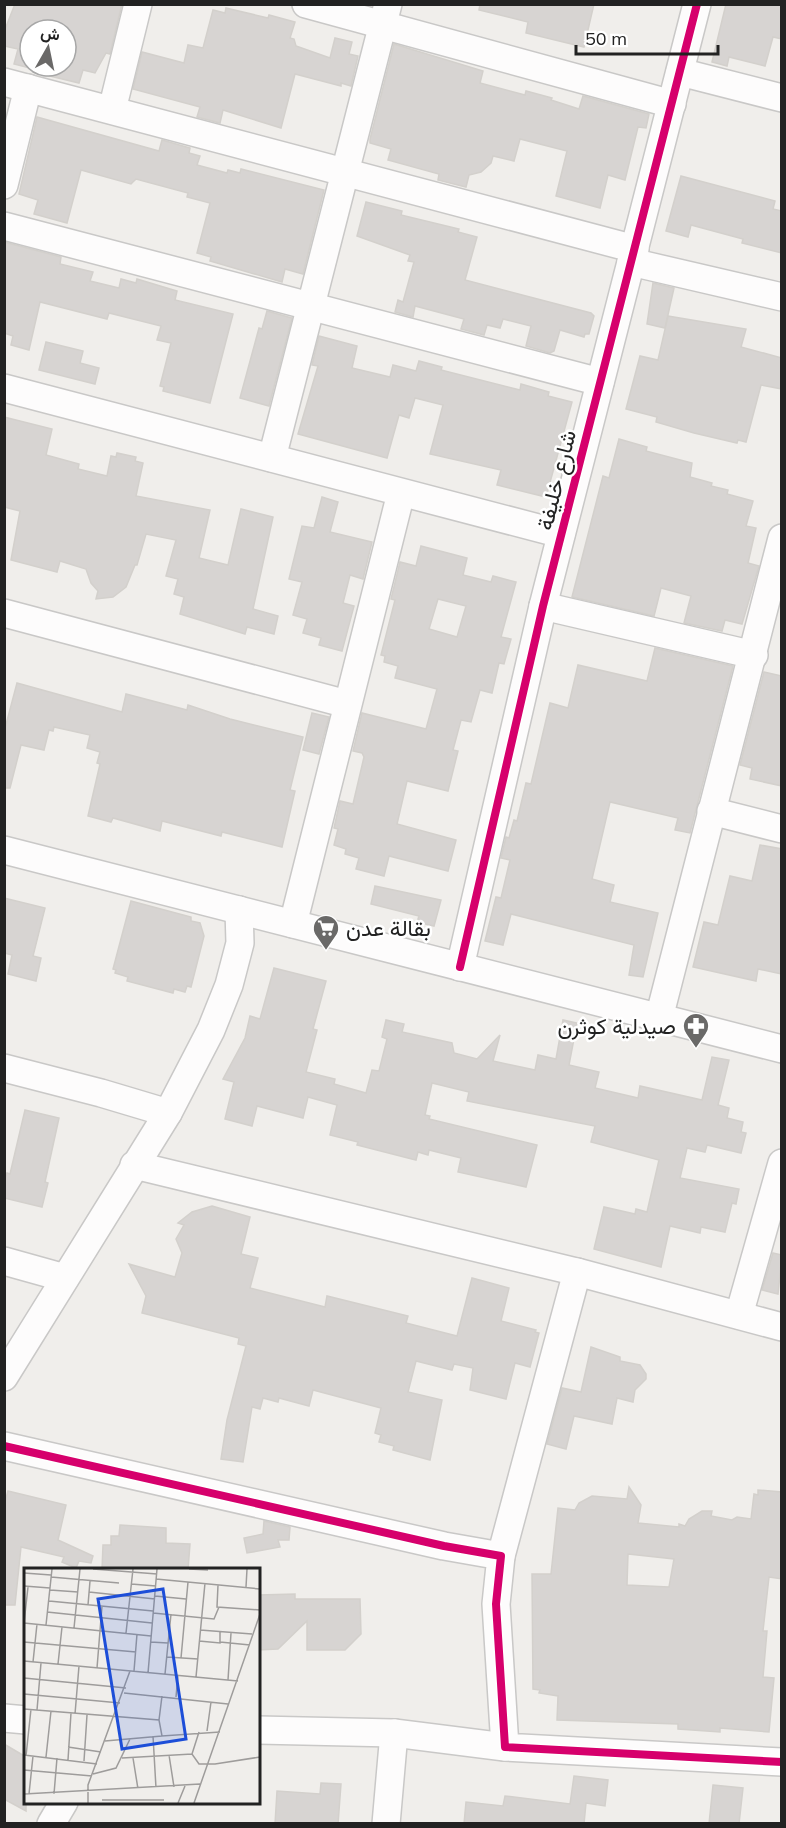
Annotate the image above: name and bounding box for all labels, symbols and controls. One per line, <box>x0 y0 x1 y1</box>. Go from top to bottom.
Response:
north arrow <box>18 18 78 78</box>
scale bar <box>576 18 718 56</box>
text: ش <box>39 22 61 45</box>
text: 50 m <box>585 27 627 50</box>
street label: شارع خليفة <box>530 427 583 533</box>
supermarket icon: بقالة عدن <box>311 913 341 951</box>
place label: بقالة عدن <box>346 914 431 942</box>
pharmacy icon: صيدلية كوثرن <box>681 1011 711 1049</box>
place label: صيدلية كوثرن <box>557 1012 676 1040</box>
inset map <box>24 1568 260 1804</box>

